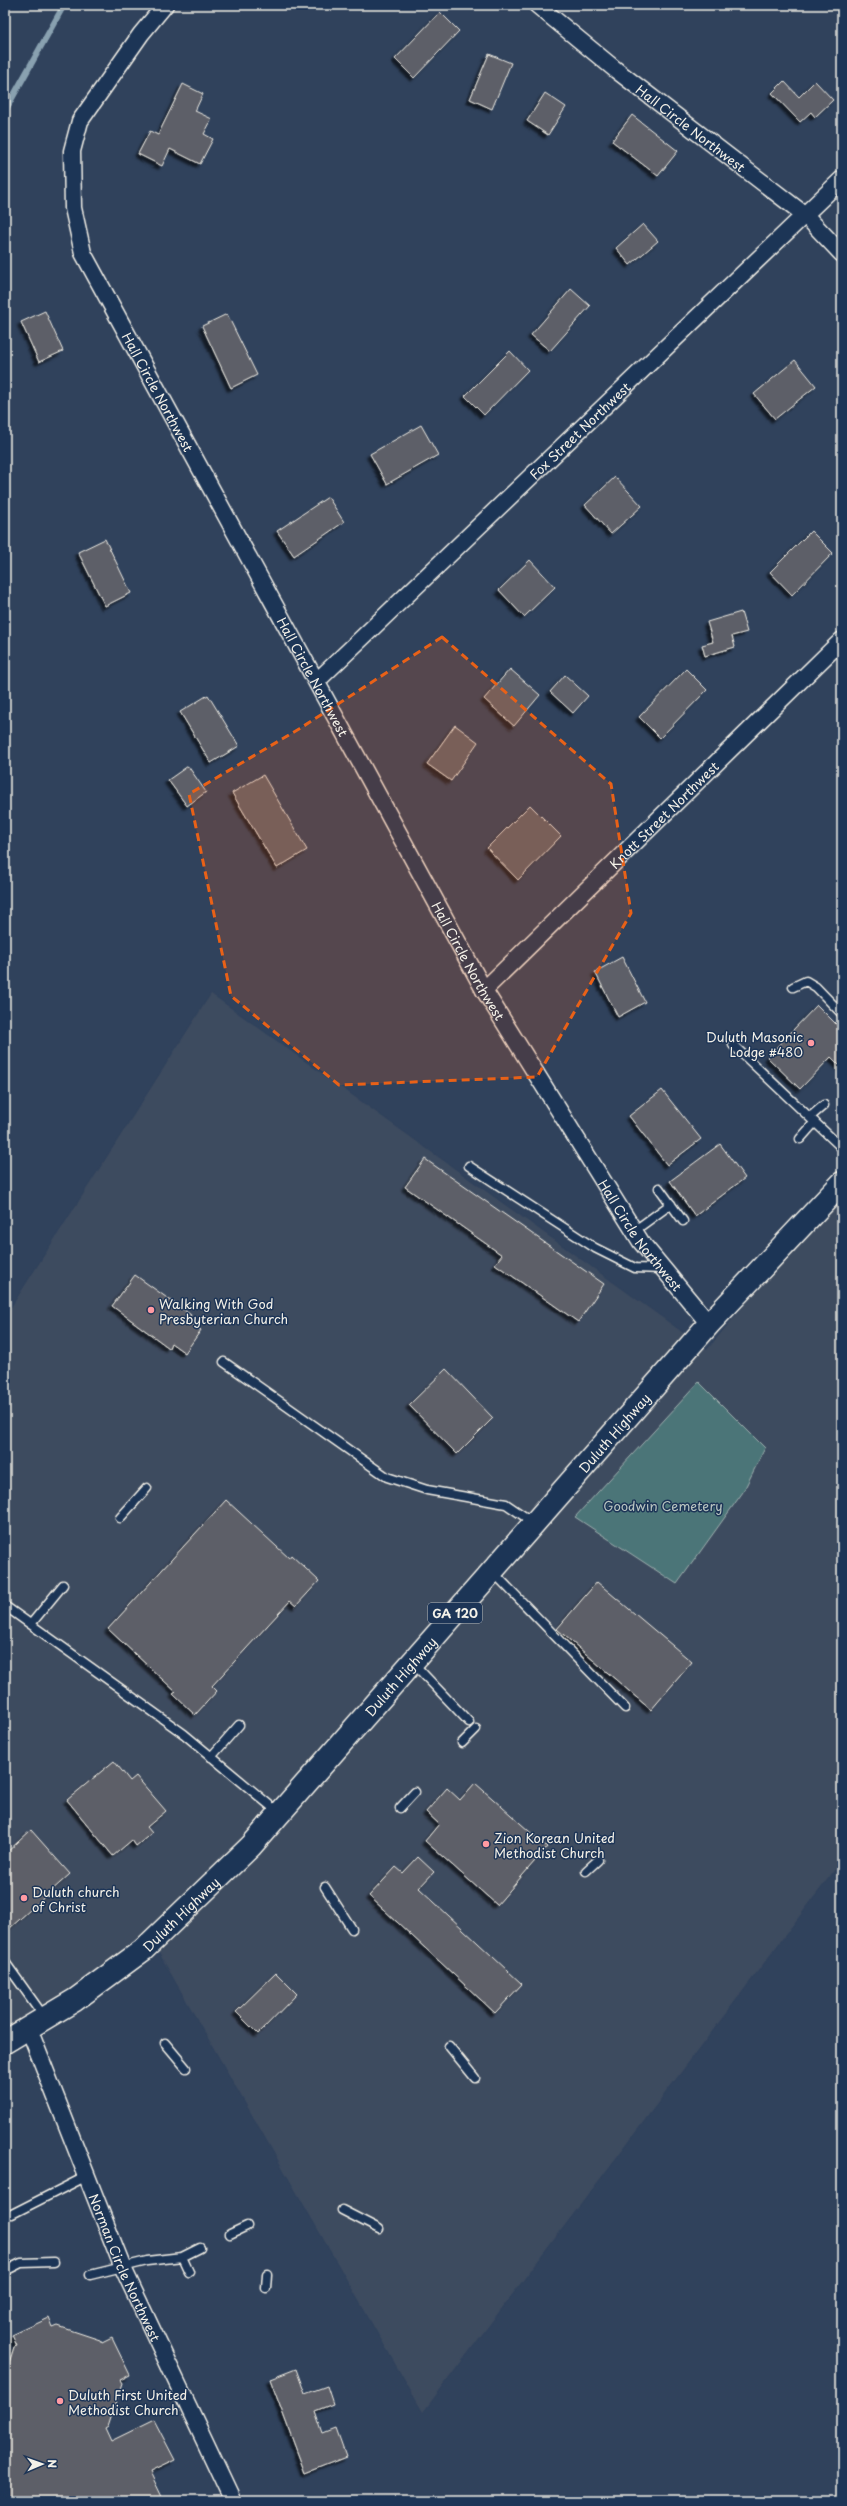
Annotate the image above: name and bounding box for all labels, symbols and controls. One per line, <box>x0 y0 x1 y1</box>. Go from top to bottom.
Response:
street label: Hall Circle Northwest <box>632 80 750 176</box>
street label: Hall Circle Northwest <box>118 329 199 455</box>
street label: Fox Street Northwest <box>525 377 634 483</box>
street label: Hall Circle Northwest <box>273 613 354 739</box>
street label: Knott Street Northwest <box>605 757 722 872</box>
street label: Hall Circle Northwest <box>428 898 510 1024</box>
place label: Duluth Masonic Lodge #480 <box>706 1027 803 1061</box>
marker: Duluth Masonic Lodge #480 <box>806 1038 816 1048</box>
street label: Hall Circle Northwest <box>595 1175 687 1295</box>
place label: Walking With God Presbyterian Church <box>159 1294 288 1328</box>
marker: Walking With God Presbyterian Church <box>146 1305 156 1315</box>
street label: Duluth Highway <box>574 1389 654 1477</box>
park label: Goodwin Cemetery <box>603 1496 723 1515</box>
road number: GA 120 <box>428 1603 482 1623</box>
street label: Duluth Highway <box>360 1632 440 1720</box>
place label: Zion Korean United Methodist Church <box>494 1828 615 1862</box>
marker: Zion Korean United Methodist Church <box>481 1839 491 1849</box>
street label: Duluth Highway <box>138 1872 223 1956</box>
place label: Duluth church of Christ <box>32 1882 119 1916</box>
marker: Duluth church of Christ <box>19 1893 29 1903</box>
street label: Norman Circle Northwest <box>85 2191 166 2344</box>
place label: Duluth First United Methodist Church <box>68 2385 187 2419</box>
marker: Duluth First United Methodist Church <box>55 2396 65 2406</box>
north arrow <box>22 2444 62 2484</box>
text: N <box>44 2459 61 2469</box>

